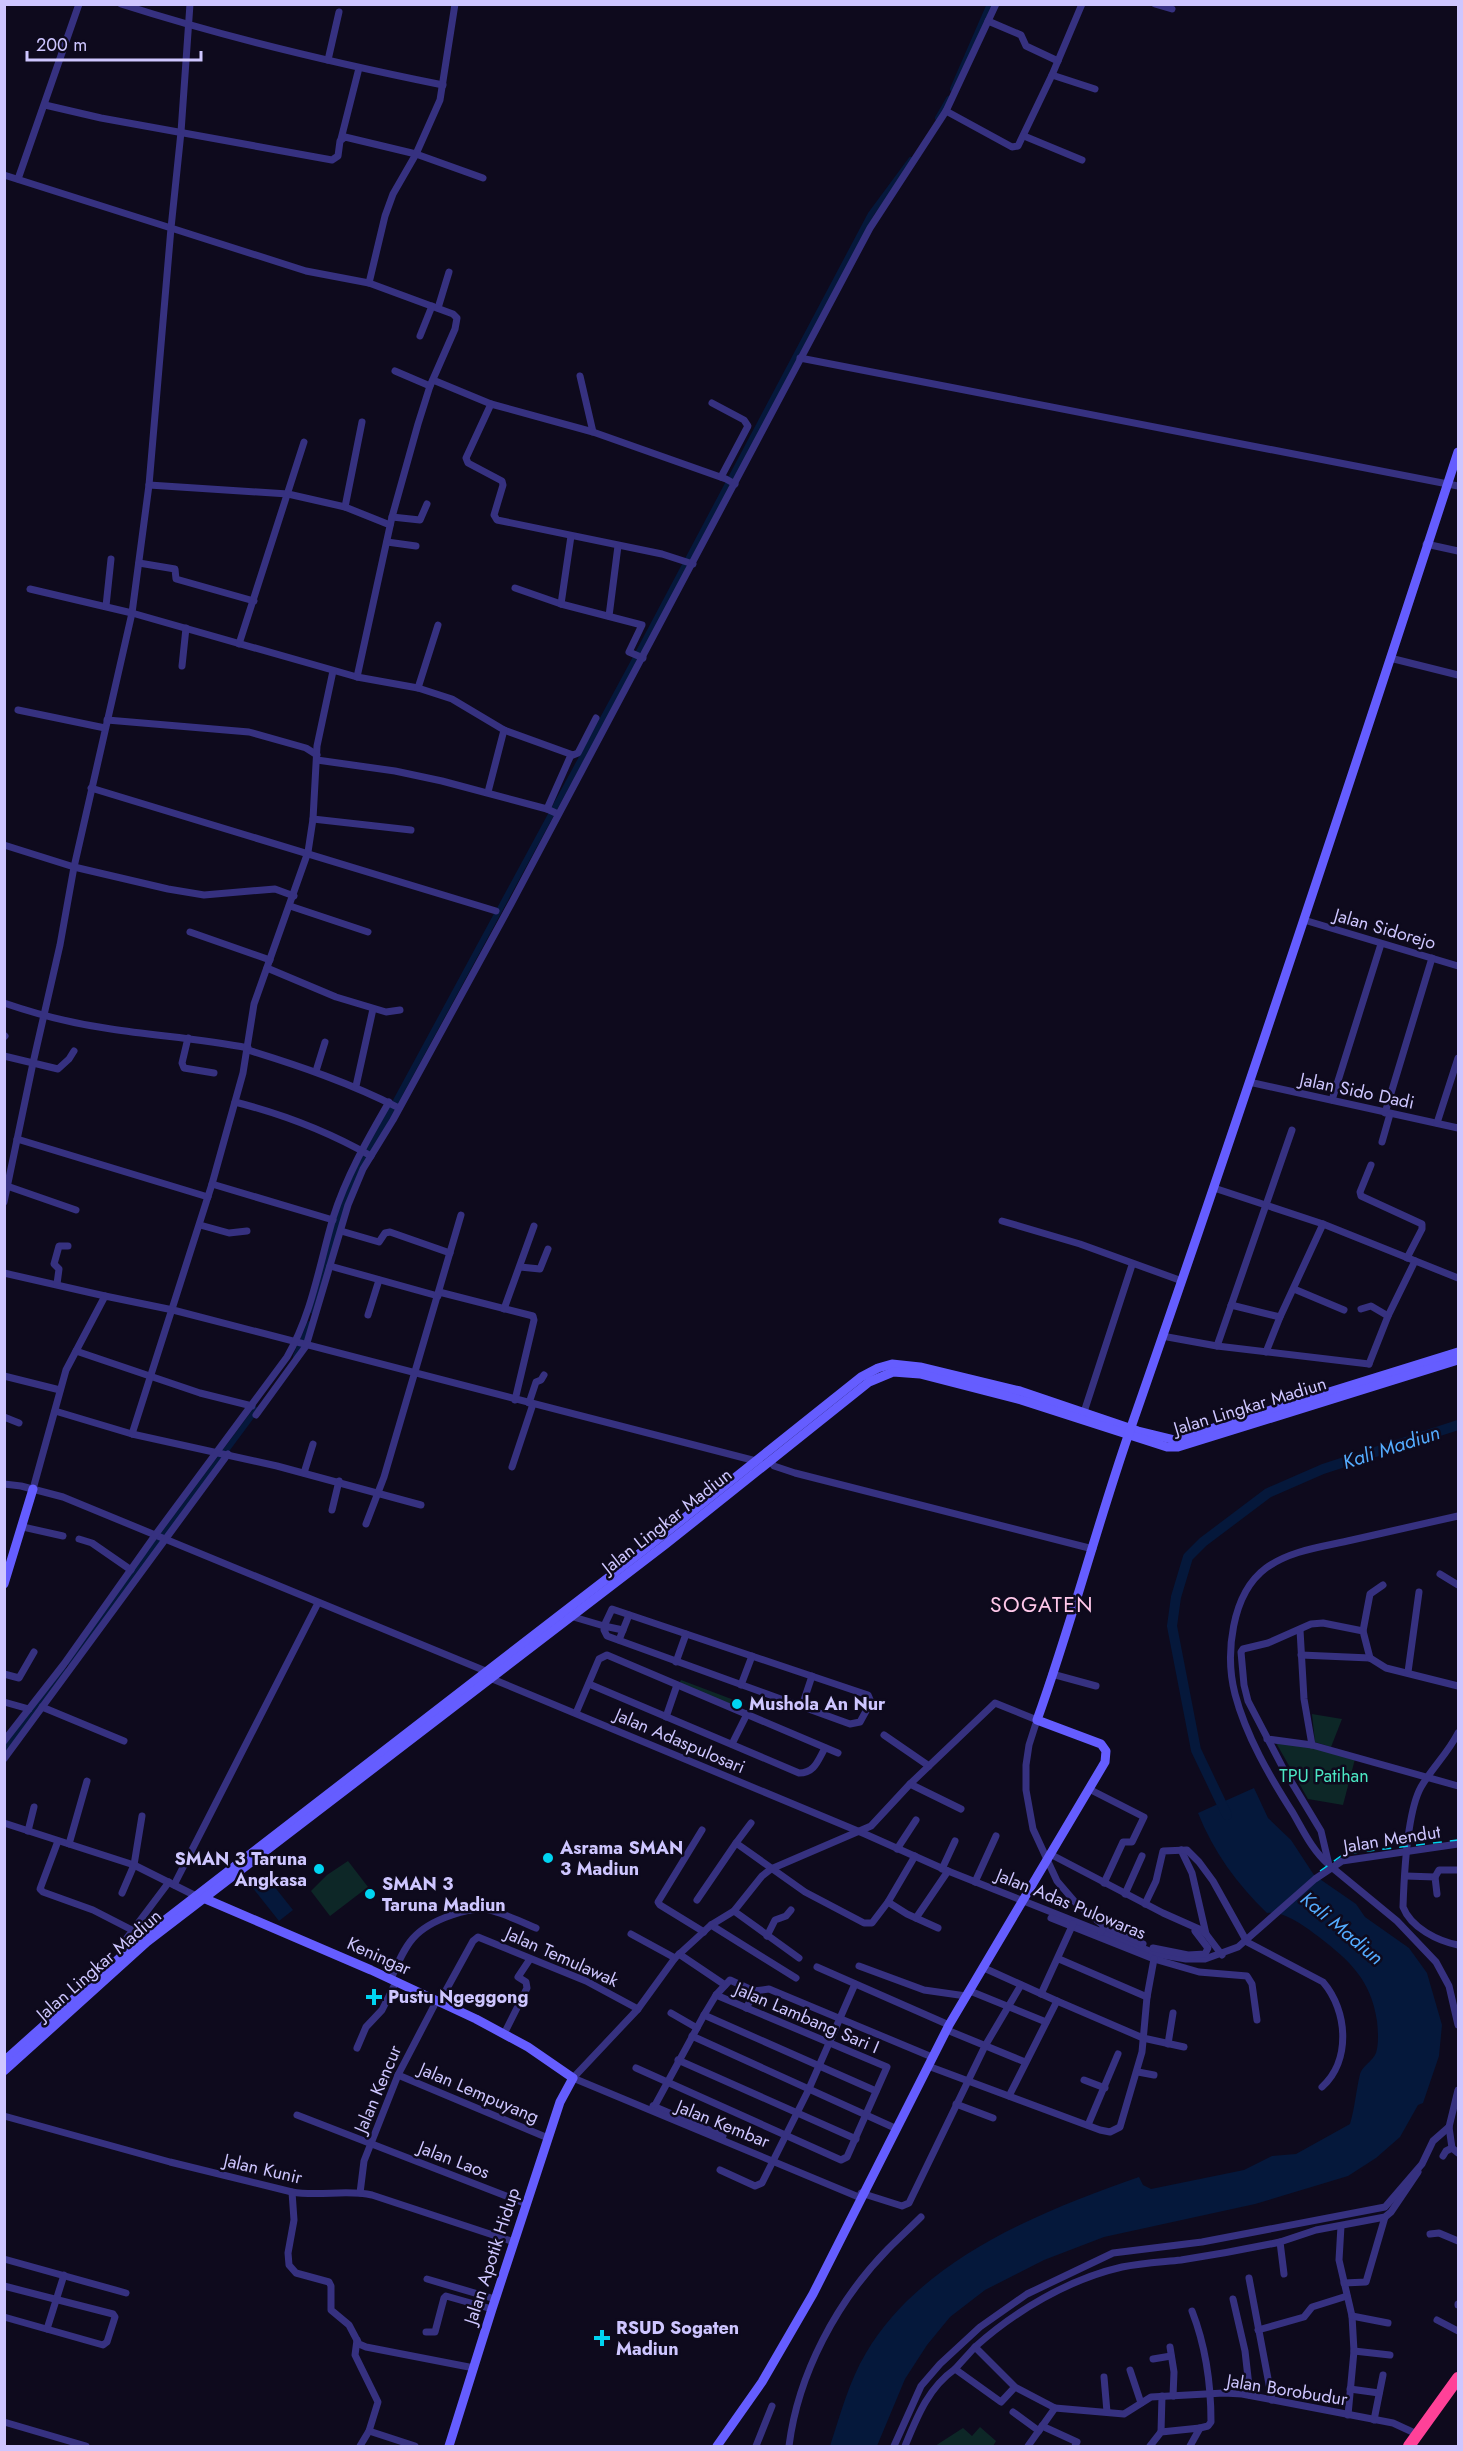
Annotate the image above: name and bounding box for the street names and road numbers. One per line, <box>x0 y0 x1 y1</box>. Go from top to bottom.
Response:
street label: Jalan Sidorejo <box>1329 902 1439 956</box>
street label: Jalan Sido Dadi <box>1295 1066 1417 1116</box>
street label: Jalan Lingkar Madiun <box>1169 1370 1330 1442</box>
street label: Jalan Lingkar Madiun <box>595 1462 737 1581</box>
street label: Jalan Adaspulosari <box>609 1701 749 1780</box>
street label: Jalan Mendut <box>1340 1818 1443 1860</box>
street label: Jalan Adas Pulowaras <box>990 1861 1150 1946</box>
street label: Jalan Lingkar Madiun <box>29 1903 167 2028</box>
street label: Jalan Temulawak <box>499 1920 623 1994</box>
street label: Keningar <box>343 1930 416 1982</box>
street label: Jalan Lambang Sari I <box>729 1975 883 2060</box>
street label: Jalan Kencur <box>347 2040 408 2139</box>
street label: Jalan Lempuyang <box>413 2055 543 2130</box>
street label: Jalan Kembar <box>671 2093 774 2155</box>
street label: Jalan Laos <box>413 2134 493 2185</box>
street label: Jalan Kunir <box>219 2147 306 2191</box>
street label: Jalan Apotik Hidup <box>457 2184 526 2330</box>
street label: Jalan Borobudur <box>1223 2367 1350 2412</box>

